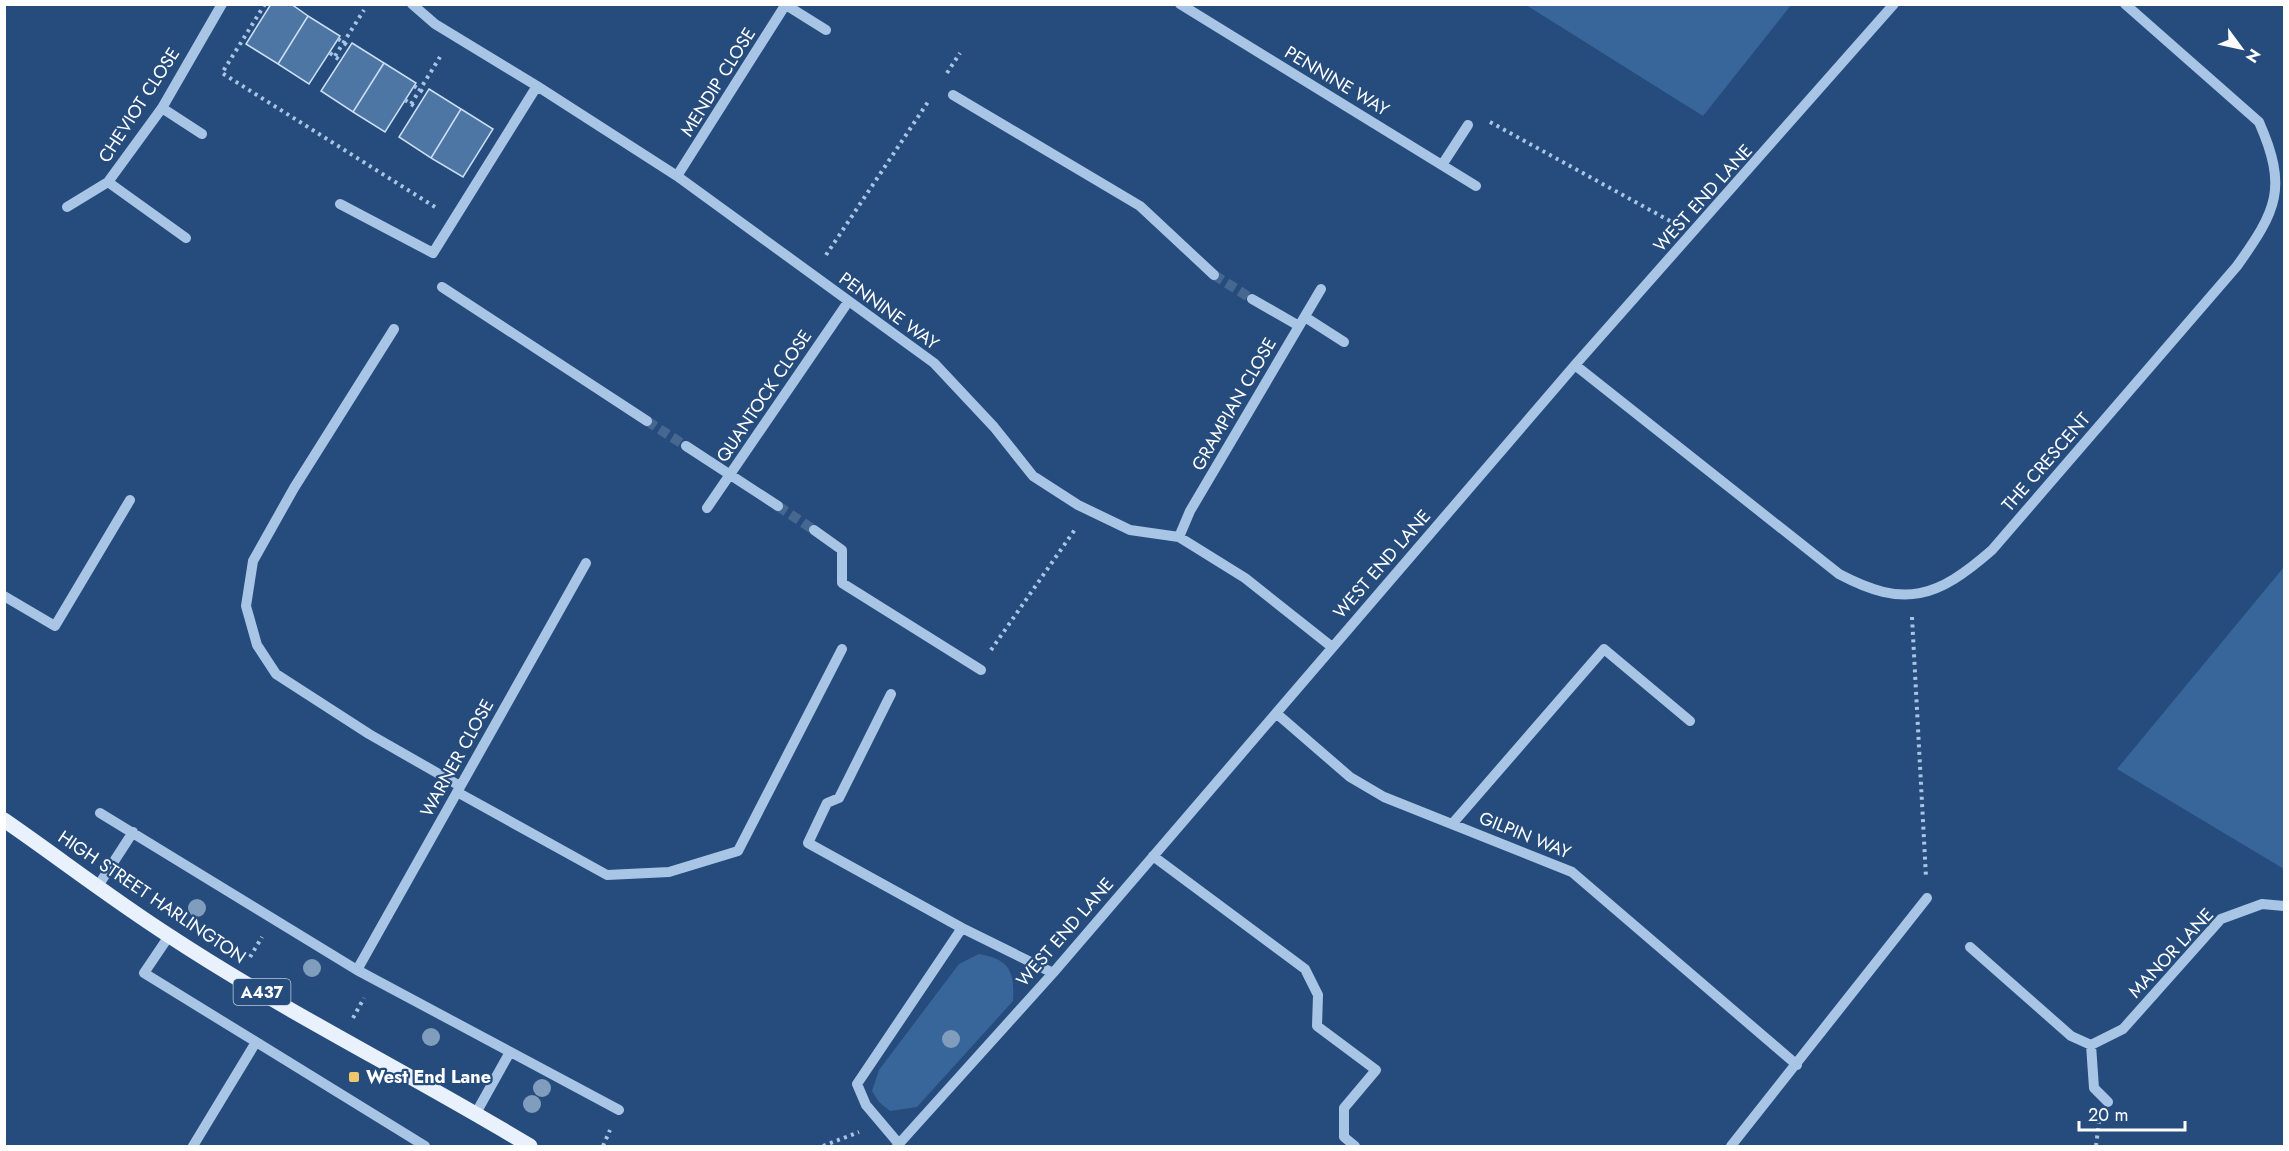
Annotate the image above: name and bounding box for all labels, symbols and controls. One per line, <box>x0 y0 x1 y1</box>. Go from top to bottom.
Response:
north arrow <box>2211 18 2271 78</box>
street label: MENDIP CLOSE <box>674 22 762 142</box>
street label: PENNINE WAY <box>1280 39 1395 123</box>
street label: CHEVIOT CLOSE <box>92 42 186 168</box>
text: N <box>2240 44 2266 67</box>
street label: WEST END LANE <box>1647 138 1759 258</box>
street label: PENNINE WAY <box>834 266 945 357</box>
street label: QUANTOCK CLOSE <box>710 325 818 467</box>
street label: GRAMPIAN CLOSE <box>1185 333 1283 475</box>
street label: THE CRESCENT <box>1996 406 2097 517</box>
street label: WEST END LANE <box>1327 504 1437 624</box>
street label: WARNER CLOSE <box>414 694 500 822</box>
street label: GILPIN WAY <box>1475 805 1576 866</box>
street label: HIGH STREET HARLINGTON <box>53 824 251 970</box>
street label: WEST END LANE <box>1010 872 1120 992</box>
street label: MANOR LANE <box>2122 902 2220 1004</box>
road number: A437 <box>234 979 290 1005</box>
place label: West End Lane <box>366 1064 491 1090</box>
marker: West End Lane <box>347 1070 361 1084</box>
scale bar <box>2079 1094 2186 1132</box>
text: 20 m <box>2088 1102 2128 1128</box>

